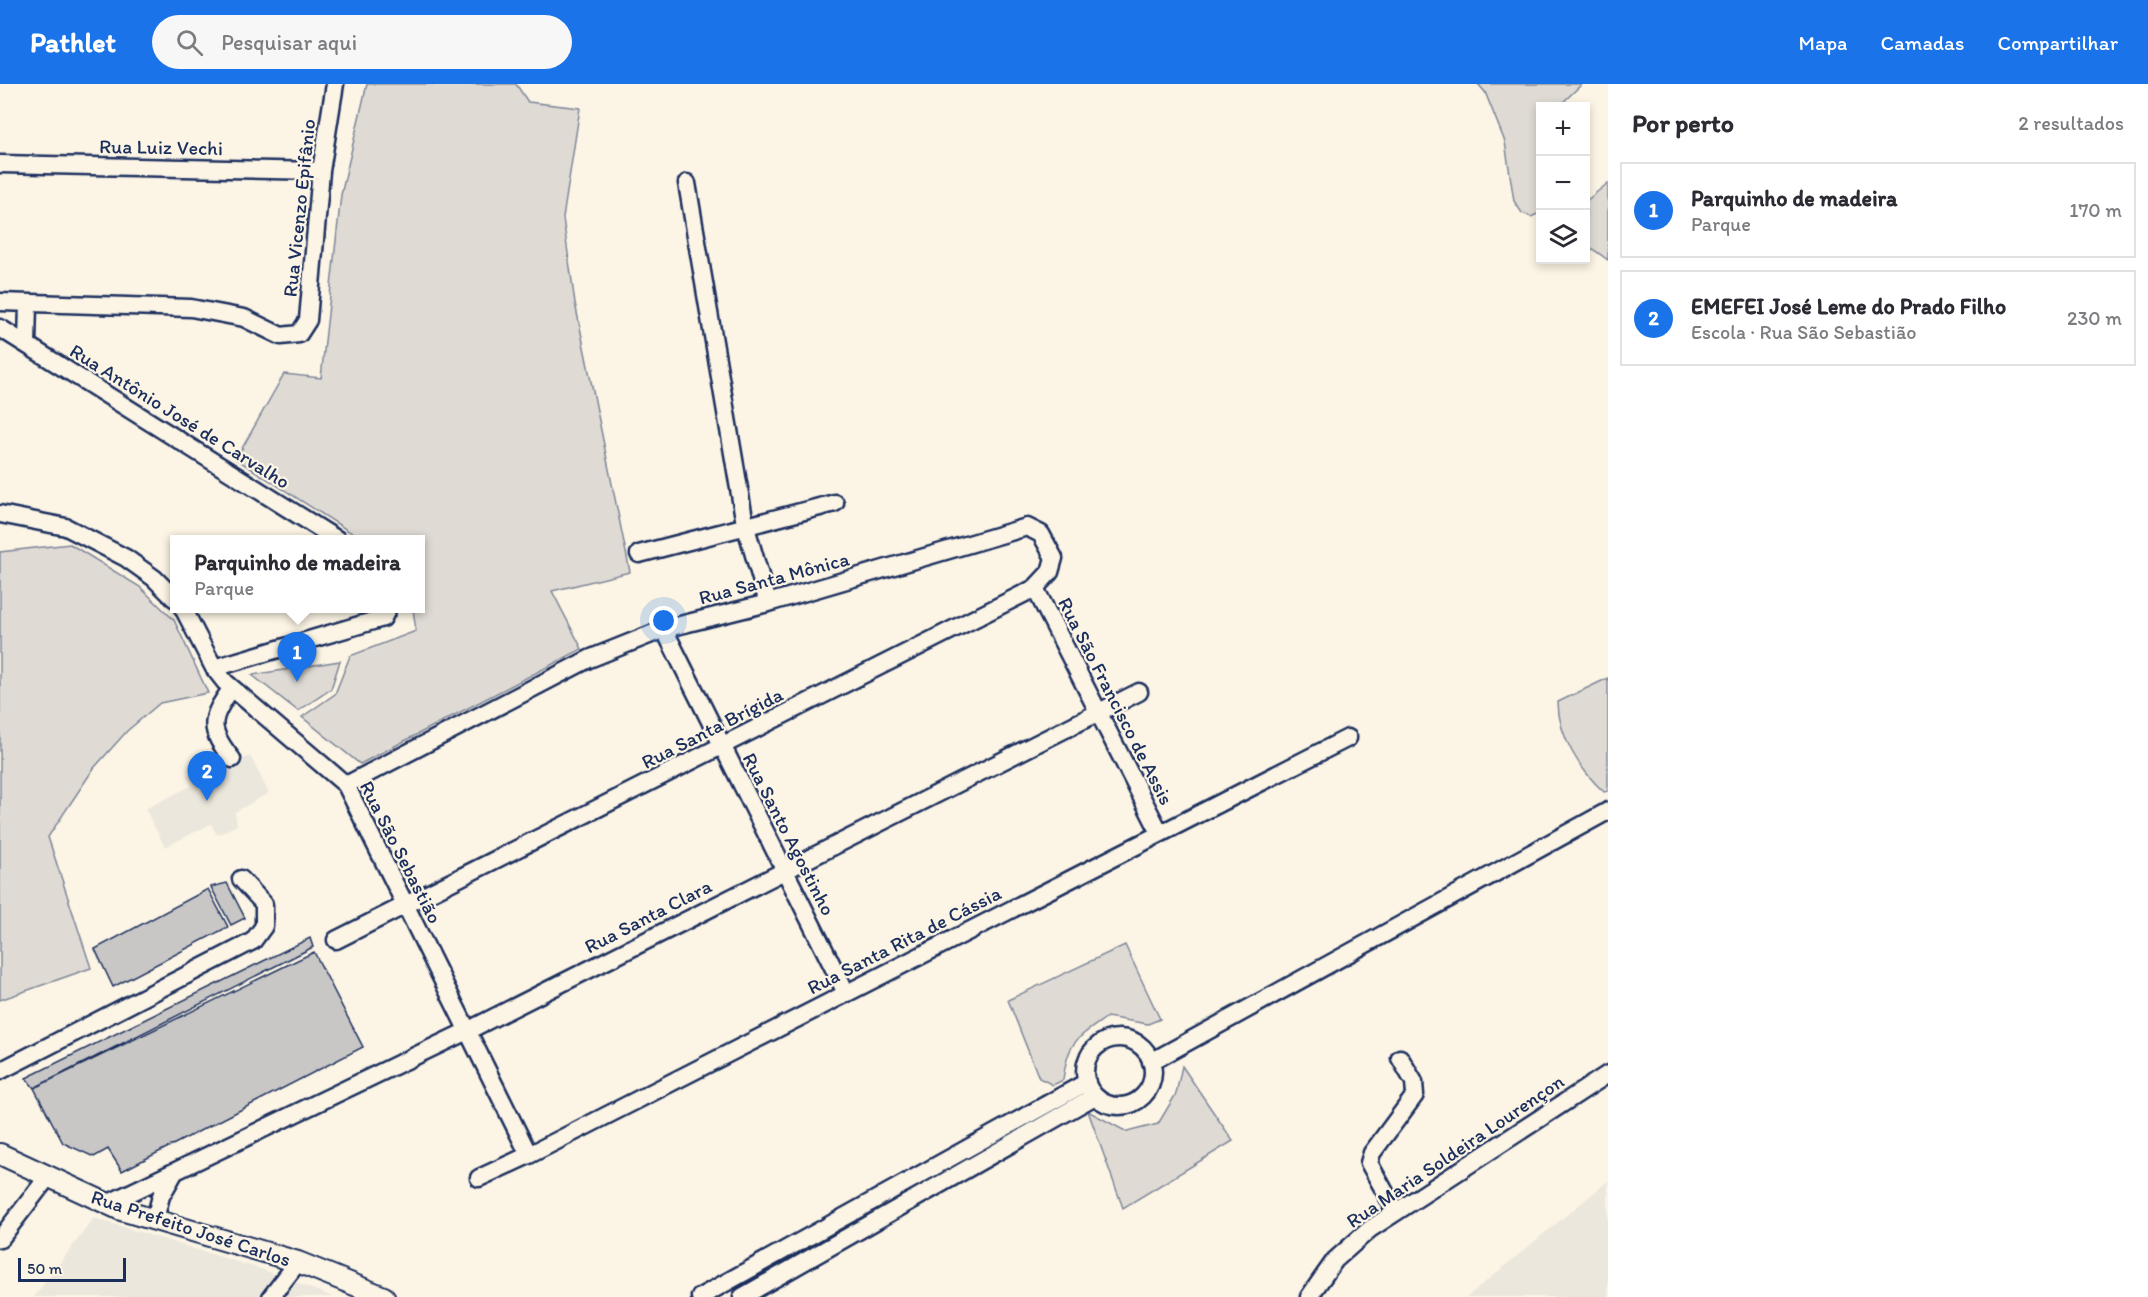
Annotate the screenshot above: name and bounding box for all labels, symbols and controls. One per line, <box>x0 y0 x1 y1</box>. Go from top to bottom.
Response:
search box <box>152 15 572 69</box>
text: Pathlet <box>30 25 116 59</box>
icon: search <box>173 26 206 59</box>
text: Pesquisar aqui <box>221 29 357 56</box>
text: Mapa <box>1799 30 1847 55</box>
text: Camadas <box>1880 30 1964 55</box>
text: Compartilhar <box>1997 30 2118 55</box>
map controls <box>1536 102 1590 264</box>
button: + <box>1536 102 1590 156</box>
text: Por perto <box>1632 107 1734 139</box>
text: 2 resultados <box>2018 111 2124 135</box>
street label: Rua Vicenzo Epifânio <box>278 118 320 298</box>
street label: Rua Luiz Vechi <box>99 134 223 160</box>
button: − <box>1536 156 1590 210</box>
text: Parquinho de madeira <box>1691 185 1897 212</box>
text: 1 <box>1649 198 1658 222</box>
text: 170 m <box>2069 198 2122 222</box>
button: layers <box>1536 210 1590 264</box>
text: Parque <box>1691 212 1751 236</box>
text: EMEFEI José Leme do Prado Filho <box>1691 293 2006 320</box>
text: 2 <box>1648 306 1659 330</box>
text: 230 m <box>2067 306 2122 330</box>
text: Escola · Rua São Sebastião <box>1691 320 1917 344</box>
street label: Rua Antônio José de Carvalho <box>66 338 294 494</box>
popup <box>170 535 425 613</box>
street label: Rua Santa Mônica <box>696 546 852 610</box>
text: Parquinho de madeira <box>194 549 401 576</box>
text: Parque <box>194 576 254 600</box>
street label: Rua São Francisco de Assis <box>1053 593 1179 809</box>
your location <box>649 606 678 635</box>
pin: 1 <box>278 632 316 682</box>
street label: Rua Santa Brígida <box>637 682 787 774</box>
street label: Rua Santo Agostinho <box>738 749 840 919</box>
pin: 2 <box>188 752 226 801</box>
street label: Rua São Sebastião <box>355 777 447 927</box>
street label: Rua Santa Clara <box>580 873 716 958</box>
street label: Rua Santa Rita de Cássia <box>803 880 1005 999</box>
street label: Rua Maria Soldeira Lourençon <box>1342 1069 1568 1233</box>
street label: Rua Prefeito José Carlos <box>88 1184 294 1272</box>
scale bar <box>18 1255 126 1282</box>
text: 50 m <box>27 1259 62 1278</box>

